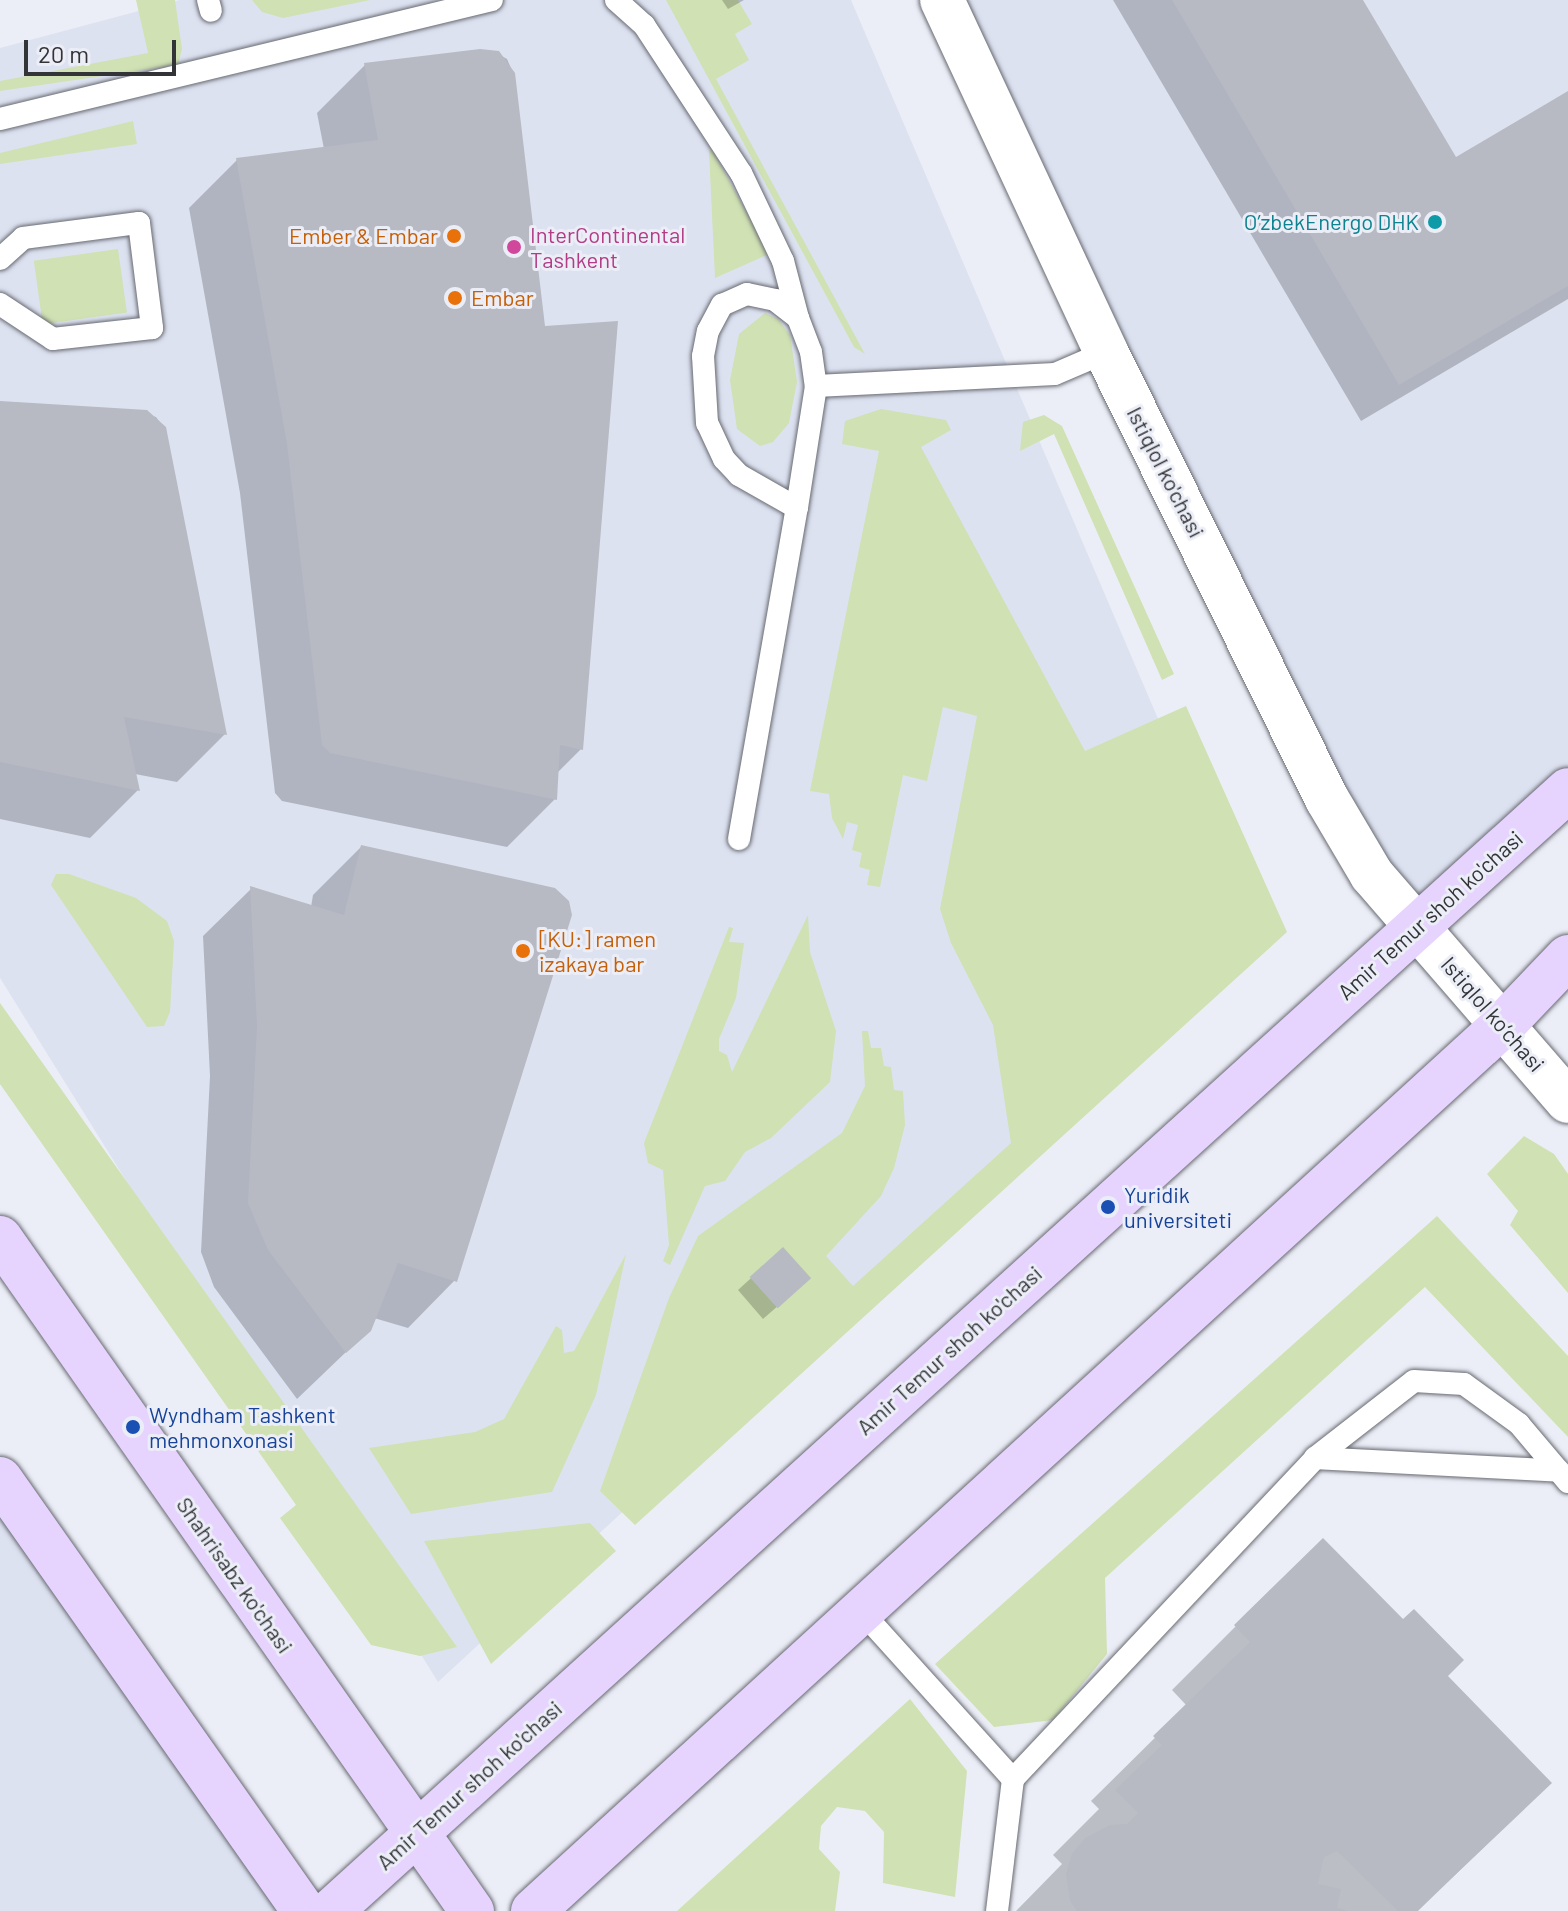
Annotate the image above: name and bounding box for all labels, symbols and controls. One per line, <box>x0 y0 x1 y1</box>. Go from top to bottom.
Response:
scale bar <box>28 24 180 74</box>
text: 20 m <box>38 39 89 68</box>
place label: O’zbekEnergo DHK <box>1244 209 1419 235</box>
marker: O’zbekEnergo DHK <box>1426 213 1444 231</box>
place label: InterContinental Tashkent <box>530 221 685 272</box>
place label: Ember & Embar <box>289 223 438 249</box>
marker: Ember & Embar <box>445 227 463 245</box>
marker: InterContinental Tashkent <box>505 238 523 256</box>
place label: Embar <box>471 285 534 311</box>
marker: Embar <box>446 289 464 307</box>
street label: Istiqlol ko'chasi <box>1122 402 1210 542</box>
street label: Amir Temur shoh ko'chasi <box>1332 825 1528 1005</box>
place label: [KU:] ramen izakaya bar <box>539 925 656 976</box>
marker: [KU:] ramen izakaya bar <box>514 942 532 960</box>
street label: Istiqlol ko‘chasi <box>1436 951 1550 1077</box>
place label: Yuridik universiteti <box>1124 1181 1232 1232</box>
marker: Yuridik universiteti <box>1099 1198 1117 1216</box>
street label: Amir Temur shoh ko'chasi <box>851 1260 1047 1440</box>
place label: Wyndham Tashkent mehmonxonasi <box>149 1401 336 1452</box>
marker: Wyndham Tashkent mehmonxonasi <box>124 1418 142 1436</box>
street label: Shahrisabz ko'chasi <box>171 1492 299 1658</box>
street label: Amir Temur shoh ko'chasi <box>371 1695 567 1875</box>

